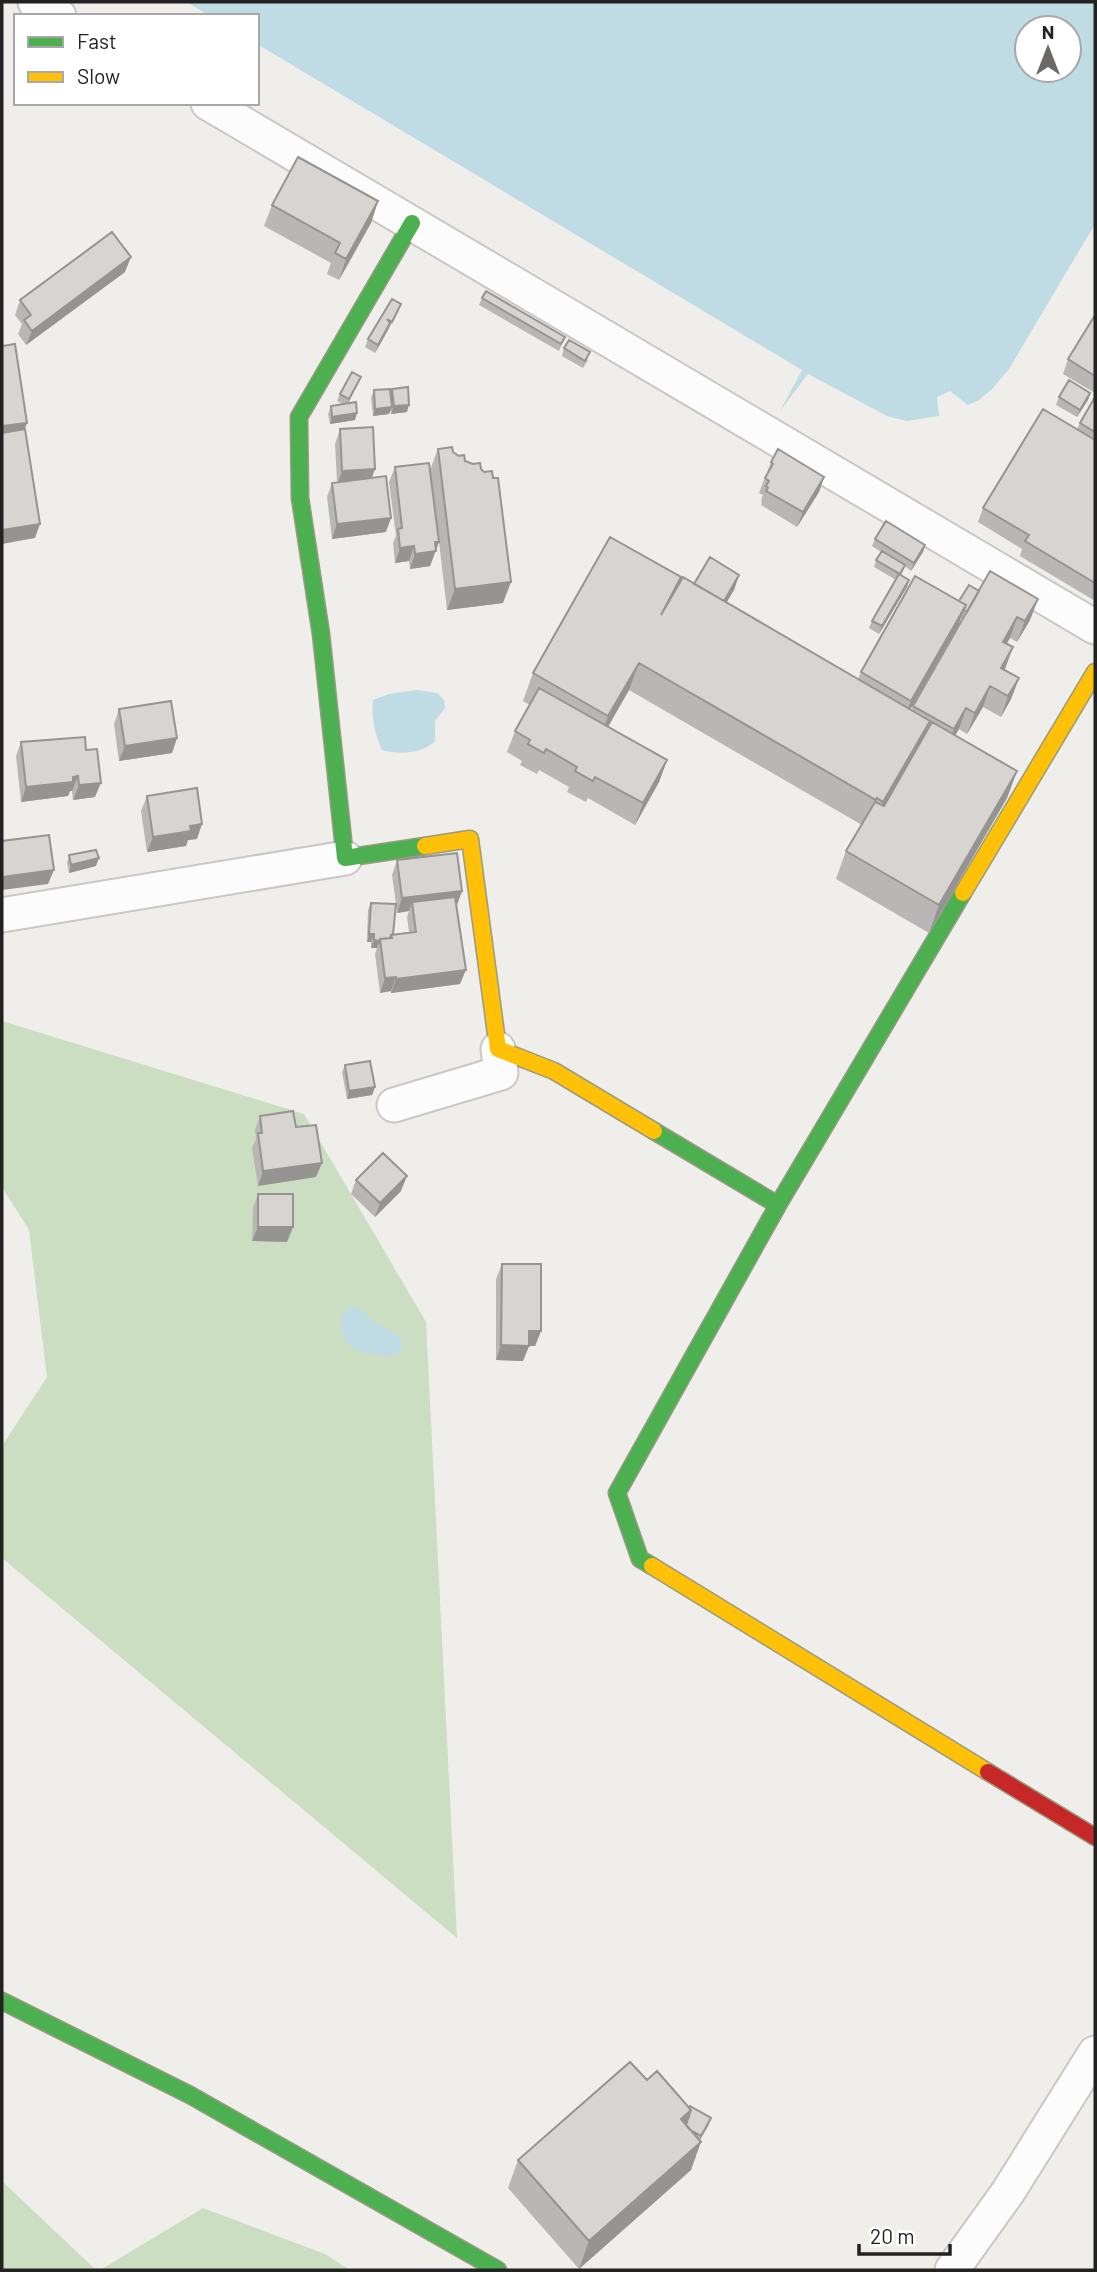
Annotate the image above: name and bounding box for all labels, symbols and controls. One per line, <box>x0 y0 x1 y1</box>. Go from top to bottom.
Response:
legend <box>14 14 259 105</box>
north arrow <box>1013 14 1083 84</box>
text: N <box>1042 20 1054 43</box>
text: Fast <box>77 28 117 53</box>
text: Slow <box>77 63 120 88</box>
scale bar <box>859 2212 950 2256</box>
text: 20 m <box>870 2223 915 2248</box>

